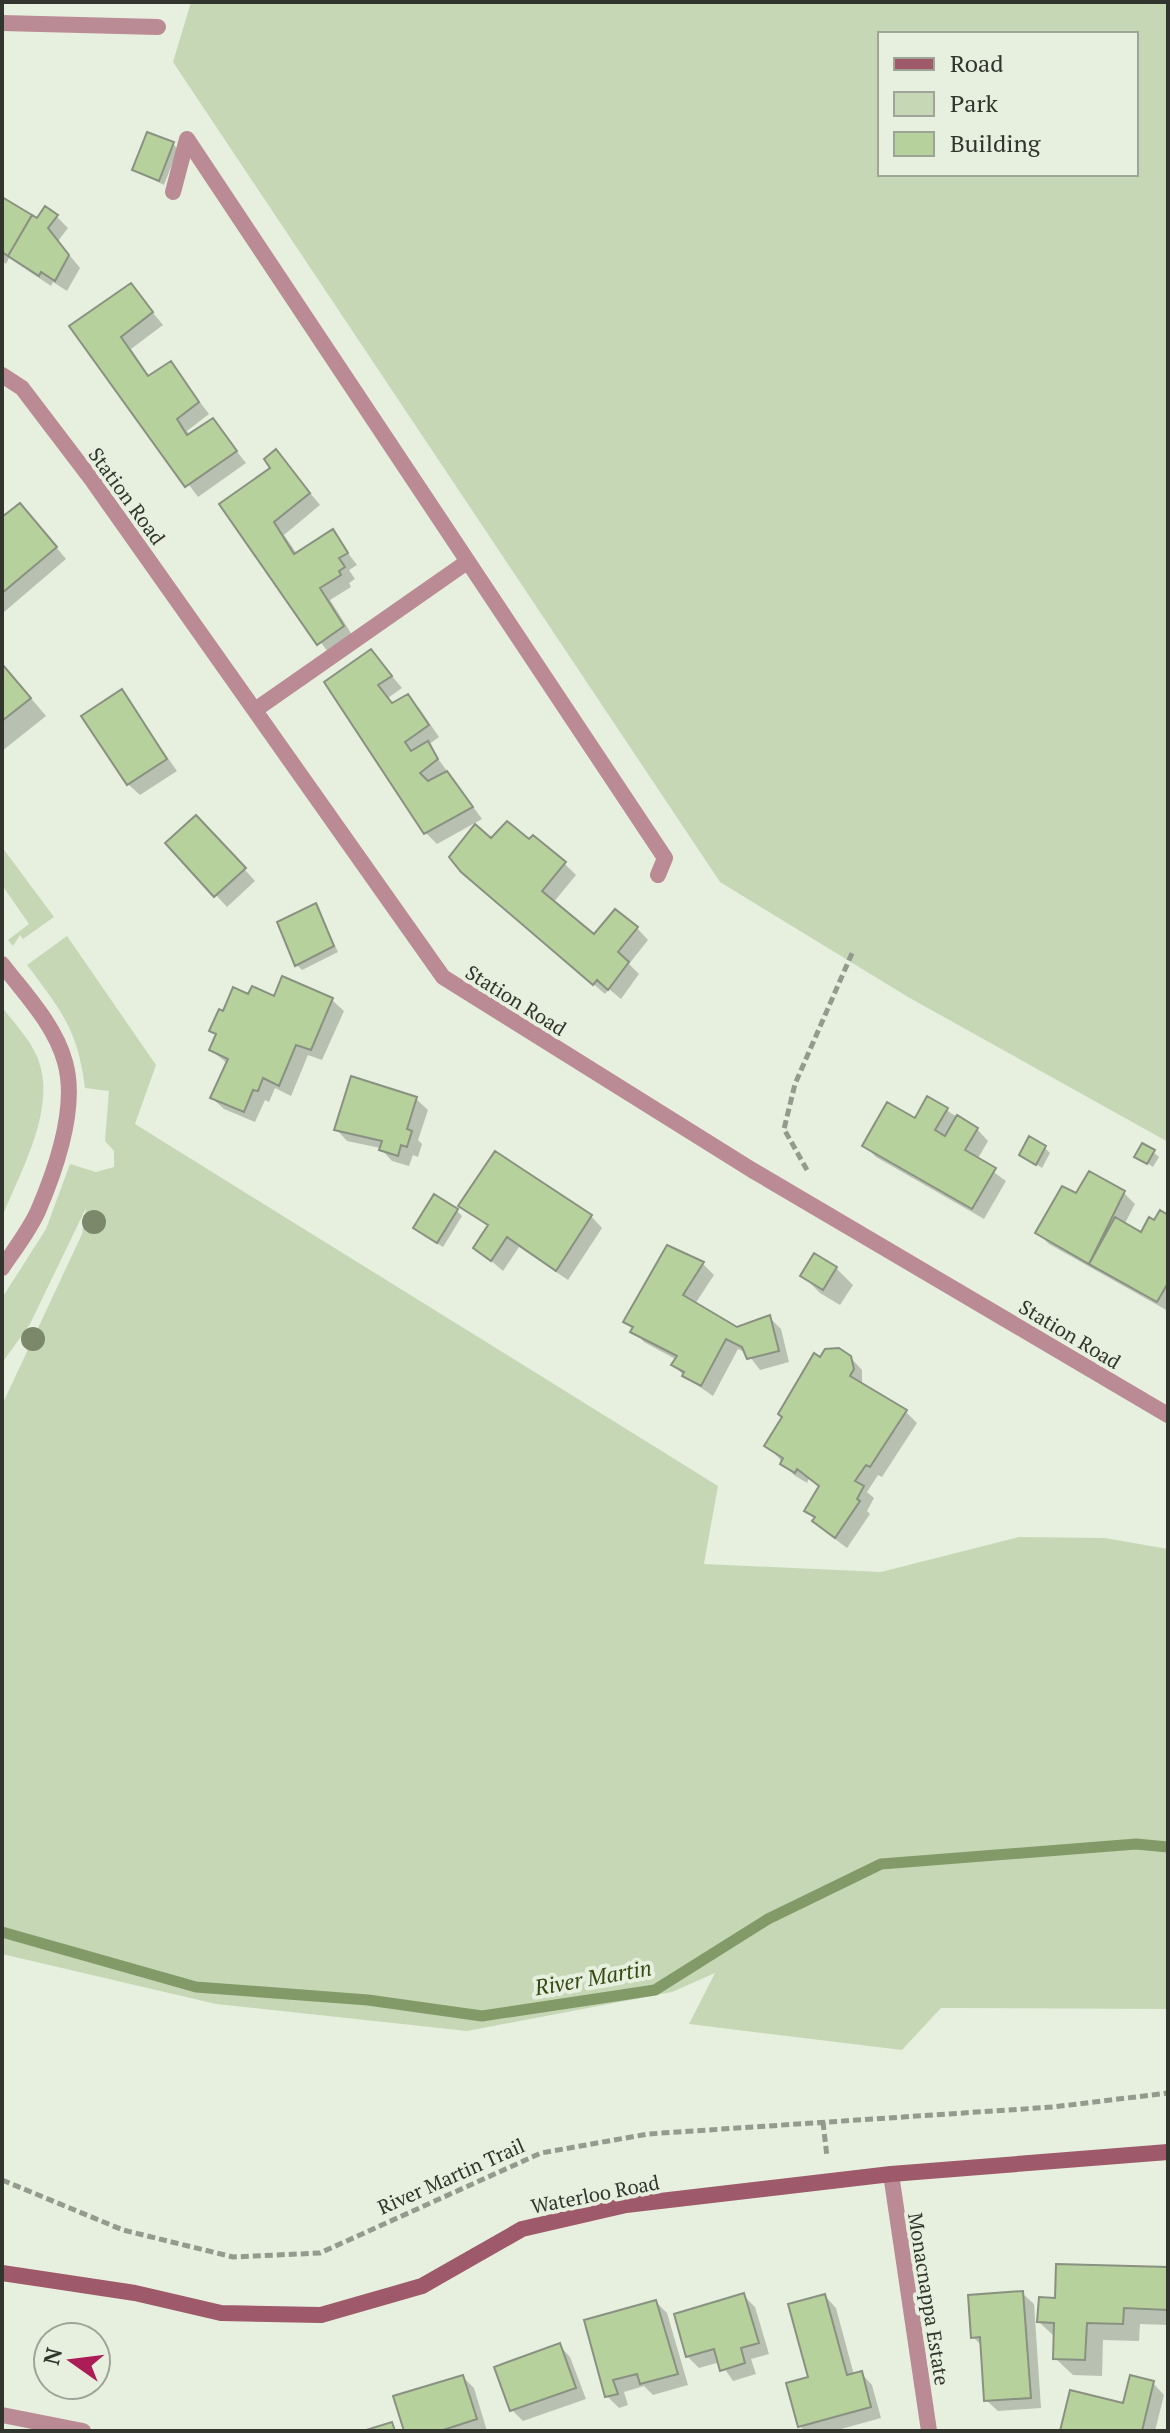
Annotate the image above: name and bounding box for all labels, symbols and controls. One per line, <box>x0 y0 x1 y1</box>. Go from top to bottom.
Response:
legend <box>878 32 1138 176</box>
text: Road <box>950 47 1004 79</box>
text: Park <box>950 87 999 119</box>
text: Building <box>950 127 1041 159</box>
street label: Station Road <box>83 442 171 550</box>
street label: Station Road <box>460 958 572 1042</box>
street label: Station Road <box>1014 1293 1126 1375</box>
water label: River Martin <box>531 1952 654 2002</box>
street label: River Martin Trail <box>373 2132 529 2220</box>
street label: Waterloo Road <box>528 2168 662 2220</box>
street label: Monacnappa Estate <box>902 2211 956 2387</box>
north arrow <box>32 2321 112 2401</box>
text: N <box>36 2344 68 2368</box>

